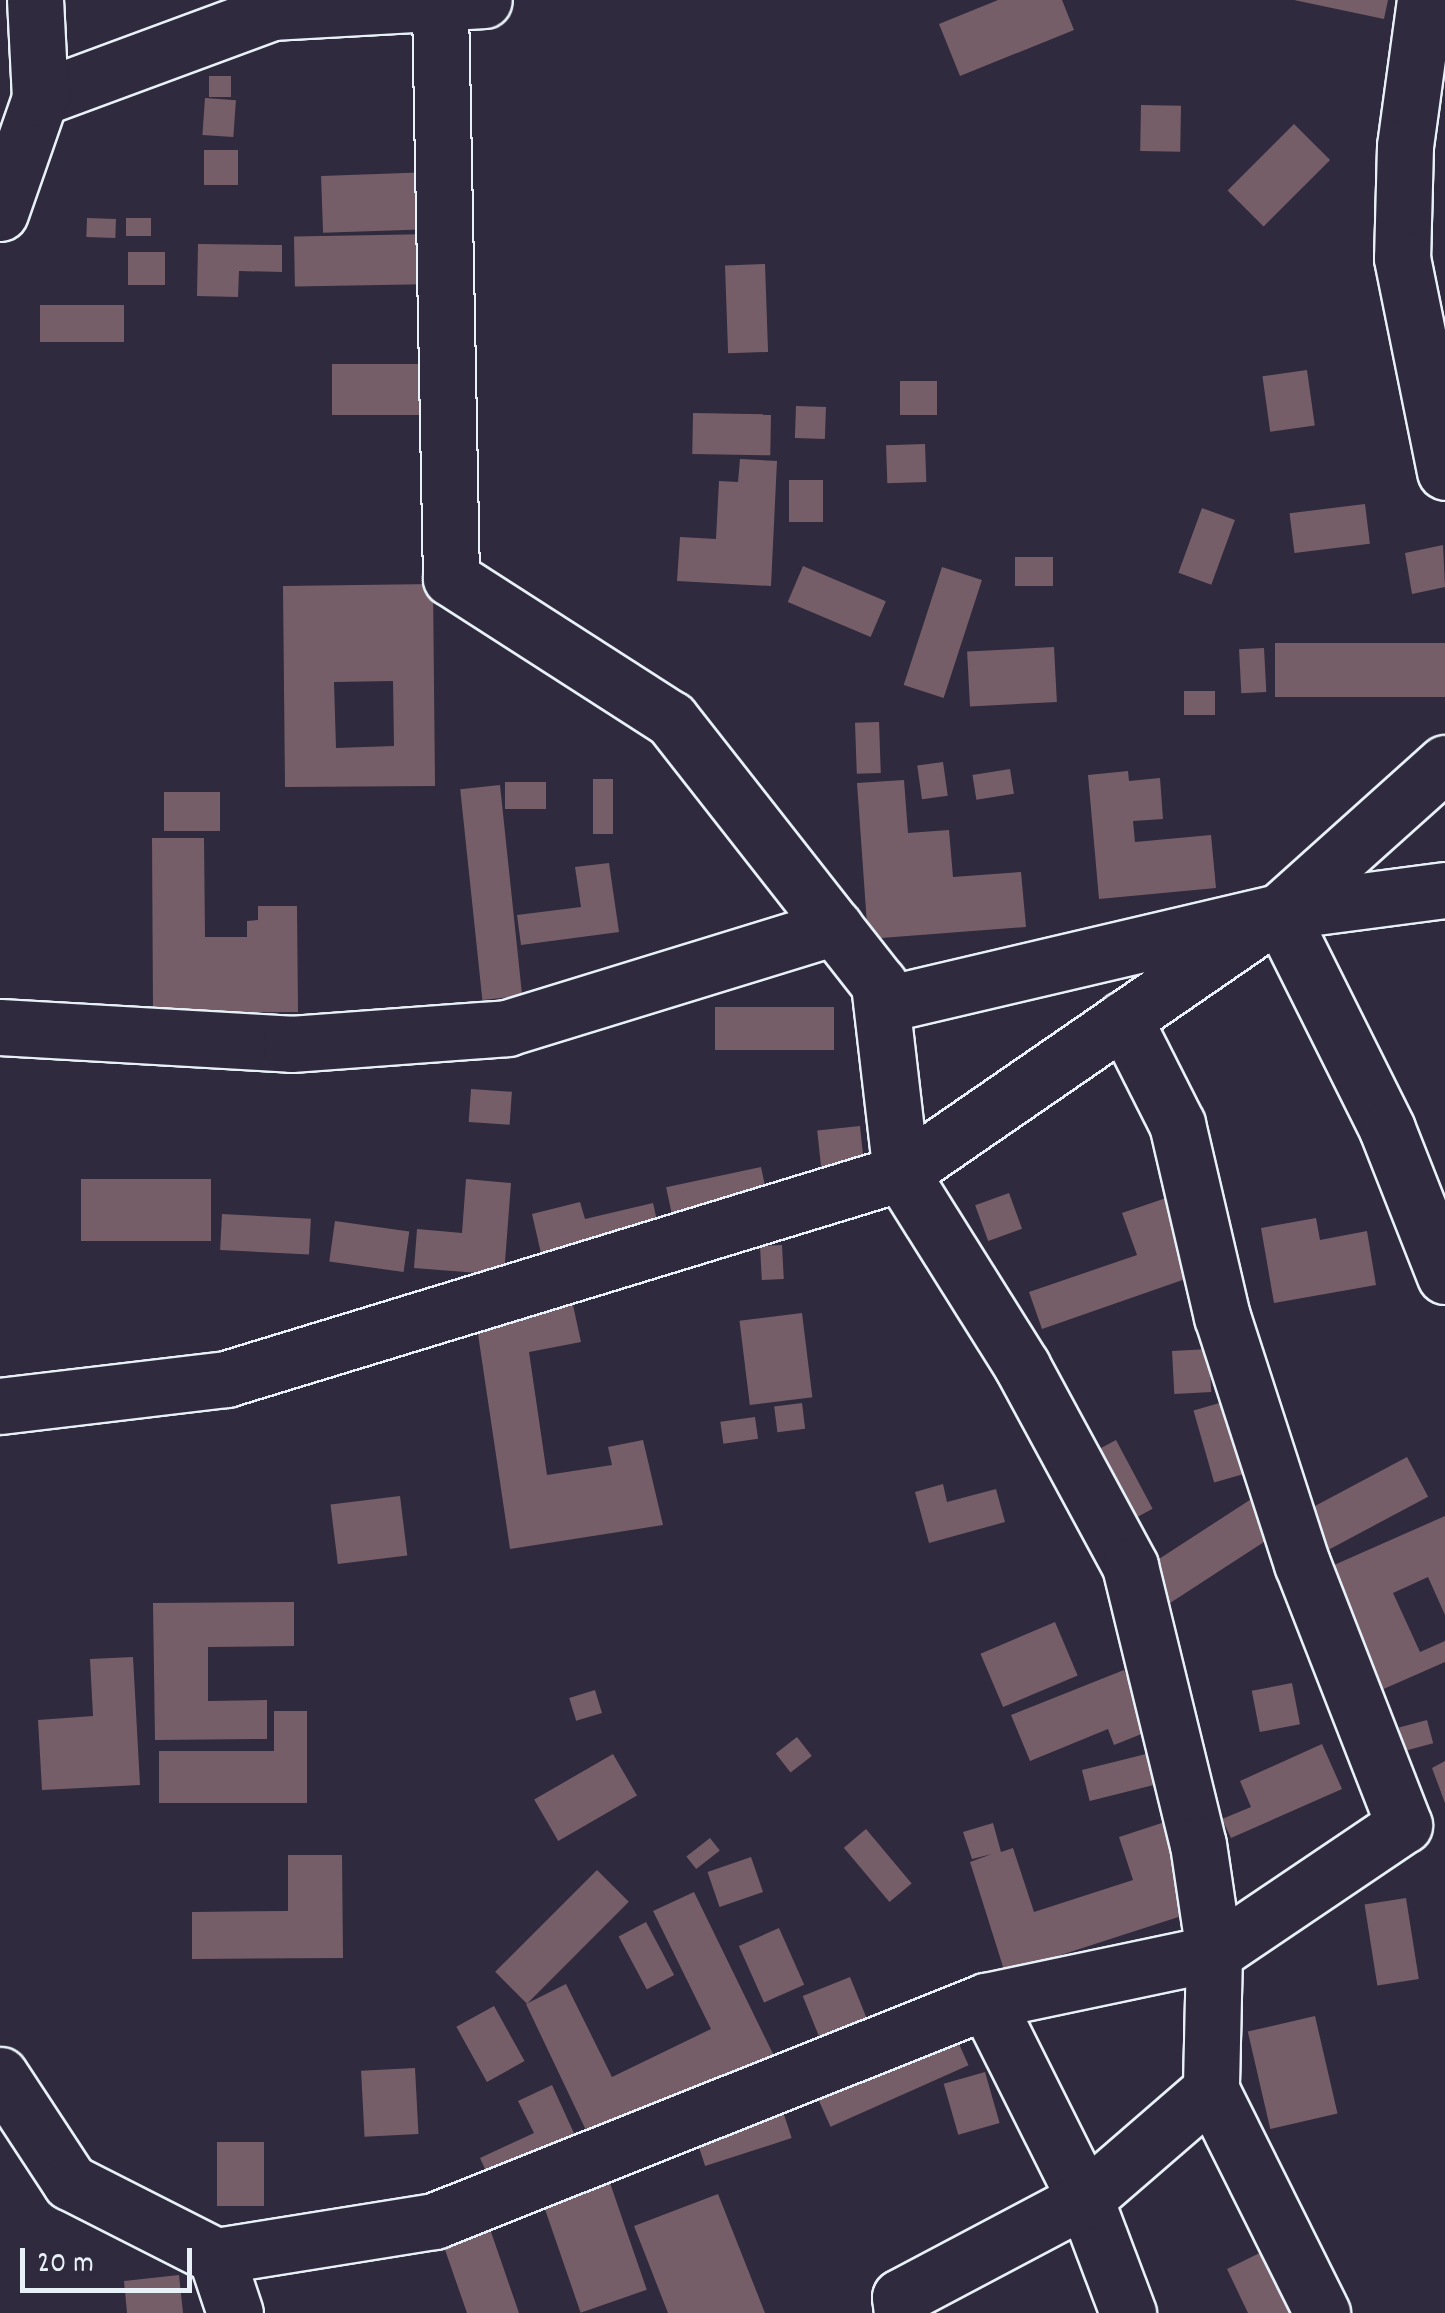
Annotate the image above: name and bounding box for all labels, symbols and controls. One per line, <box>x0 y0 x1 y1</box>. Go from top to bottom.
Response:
scale bar <box>25 2228 198 2290</box>
text: 20 m <box>37 2244 94 2287</box>

